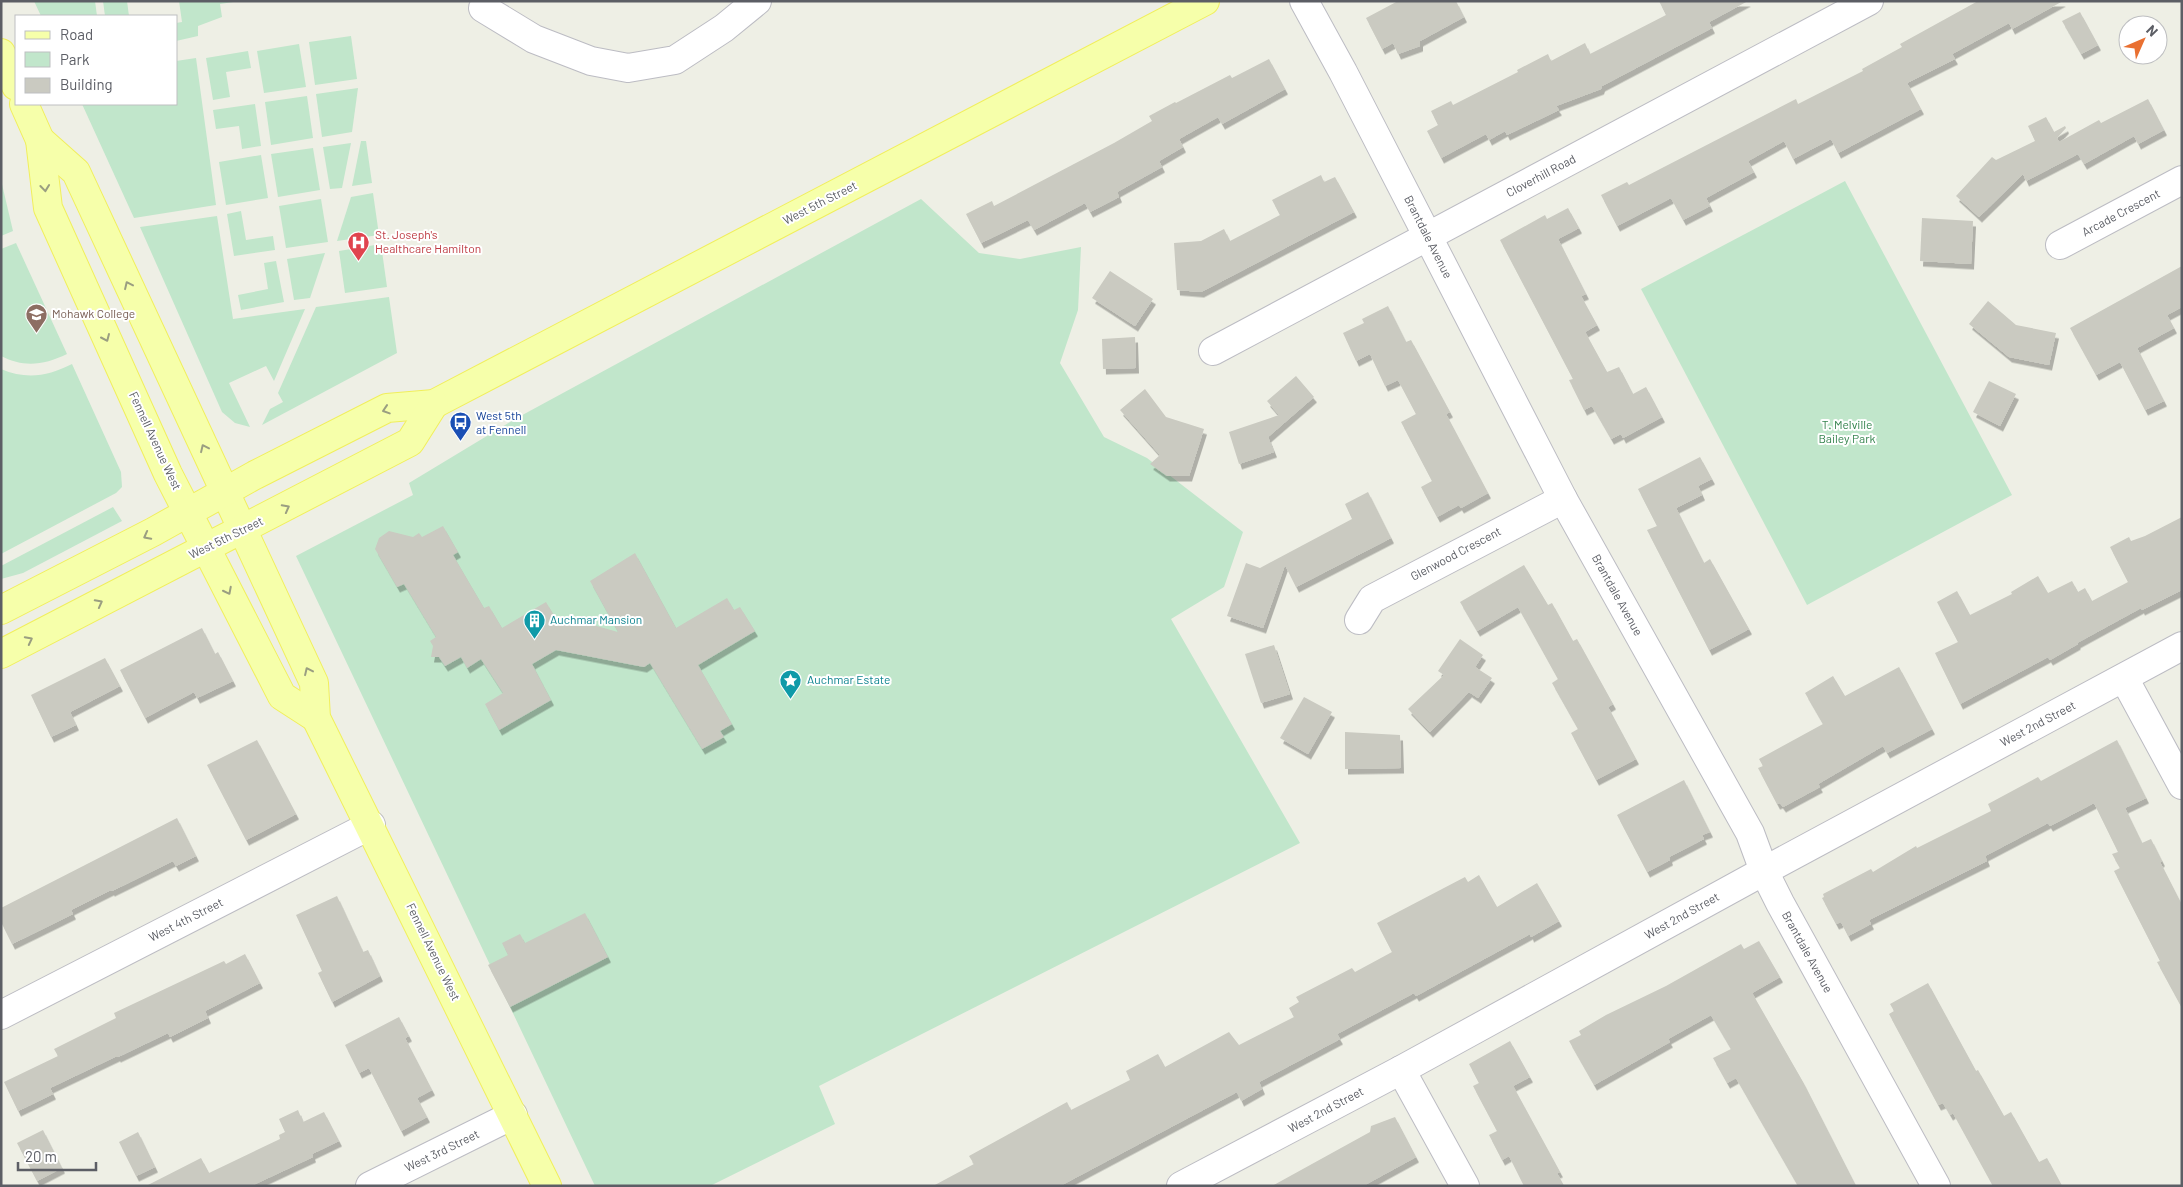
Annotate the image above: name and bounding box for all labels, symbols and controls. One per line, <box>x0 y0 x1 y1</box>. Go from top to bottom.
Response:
legend <box>15 15 178 105</box>
north arrow <box>2118 15 2168 65</box>
text: N <box>2143 21 2162 40</box>
text: Road <box>60 25 93 43</box>
text: Park <box>60 50 90 68</box>
text: Building <box>60 75 113 93</box>
street label: Cloverhill Road <box>1503 151 1578 199</box>
street label: West 5th Street <box>780 177 859 227</box>
one-way arrow <box>40 184 51 192</box>
street label: Arcade Crescent <box>2079 186 2162 239</box>
street label: Brantdale Avenue <box>1402 193 1456 280</box>
place label: St. Joseph's Healthcare Hamilton <box>375 227 481 255</box>
hospital icon: St. Joseph's Healthcare Hamilton <box>347 230 371 261</box>
one-way arrow <box>124 281 135 290</box>
school or university icon: Mohawk College <box>24 302 48 333</box>
place label: Mohawk College <box>52 306 135 320</box>
one-way arrow <box>100 333 111 342</box>
street label: Fennell Avenue West <box>127 389 185 492</box>
one-way arrow <box>382 405 391 415</box>
place label: West 5th at Fennell <box>476 408 526 436</box>
bus stop icon: West 5th at Fennell <box>448 411 472 442</box>
park label: T. Melville Bailey Park <box>1818 417 1876 445</box>
one-way arrow <box>200 444 210 453</box>
one-way arrow <box>280 504 289 514</box>
street label: West 5th Street <box>186 513 265 561</box>
street label: Glenwood Crescent <box>1408 523 1503 583</box>
one-way arrow <box>143 529 152 539</box>
street label: Brantdale Avenue <box>1590 551 1646 638</box>
one-way arrow <box>222 586 232 595</box>
one-way arrow <box>94 599 103 609</box>
building icon: Auchmar Mansion <box>522 608 546 639</box>
place label: Auchmar Mansion <box>550 612 642 626</box>
one-way arrow <box>23 636 32 646</box>
one-way arrow <box>304 667 315 676</box>
place icon: Auchmar Estate <box>779 668 803 699</box>
place label: Auchmar Estate <box>807 672 890 686</box>
street label: West 2nd Street <box>1997 697 2078 749</box>
street label: West 2nd Street <box>1642 889 1721 941</box>
street label: West 4th Street <box>146 894 225 944</box>
street label: Fennell Avenue West <box>404 900 464 1003</box>
street label: Brantdale Avenue <box>1780 908 1836 995</box>
street label: West 2nd Street <box>1285 1083 1366 1135</box>
street label: West 3rd Street <box>402 1126 481 1174</box>
scale bar <box>18 1140 95 1172</box>
text: 20 m <box>25 1147 57 1165</box>

